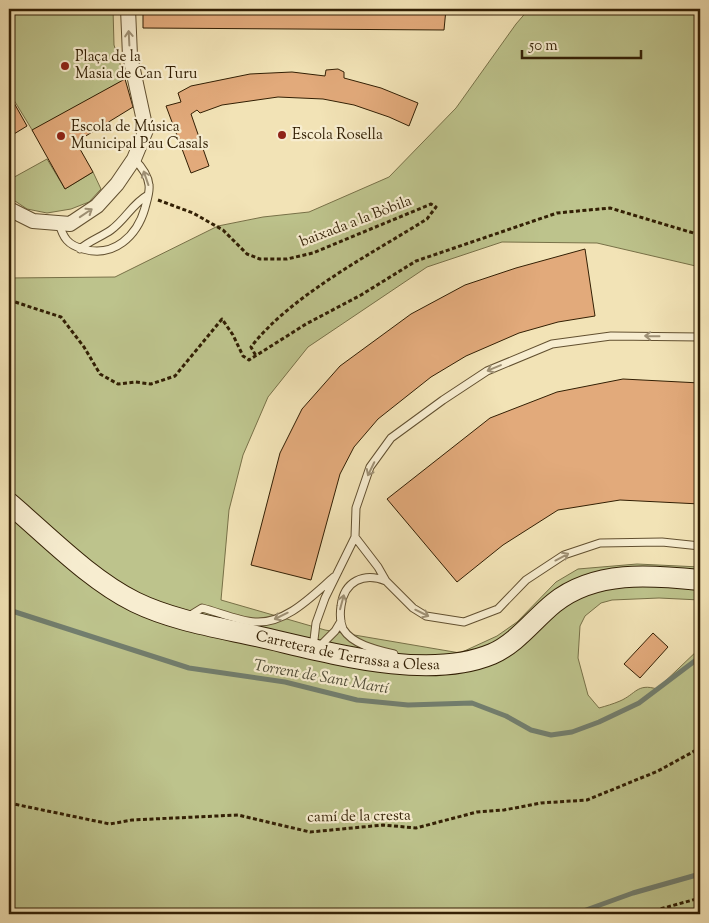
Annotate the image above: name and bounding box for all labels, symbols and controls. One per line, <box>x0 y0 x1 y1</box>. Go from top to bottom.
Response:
scale bar <box>522 28 640 60</box>
one-way arrow <box>125 31 134 47</box>
text: 50 m <box>528 36 558 57</box>
place label: Plaça de la Masia de Can Turu <box>75 47 198 85</box>
marker: Plaça de la Masia de Can Turu <box>59 60 71 72</box>
place label: Escola de Música Municipal Pau Casals <box>71 117 208 155</box>
place label: Escola Rosella <box>292 125 383 146</box>
marker: Escola Rosella <box>276 129 288 141</box>
marker: Escola de Música Municipal Pau Casals <box>55 130 67 142</box>
one-way arrow <box>141 171 150 186</box>
street label: baixada a la Bòbila <box>297 191 415 253</box>
one-way arrow <box>79 208 93 218</box>
one-way arrow <box>644 331 660 341</box>
one-way arrow <box>487 364 502 373</box>
one-way arrow <box>365 461 375 476</box>
one-way arrow <box>554 552 569 561</box>
one-way arrow <box>338 594 348 610</box>
one-way arrow <box>414 608 429 618</box>
one-way arrow <box>274 612 289 621</box>
street label: Carretera de Terrassa a Olesa <box>254 626 440 676</box>
water label: Torrent de Sant Martí <box>252 655 391 701</box>
street label: camí de la cresta <box>307 806 411 828</box>

